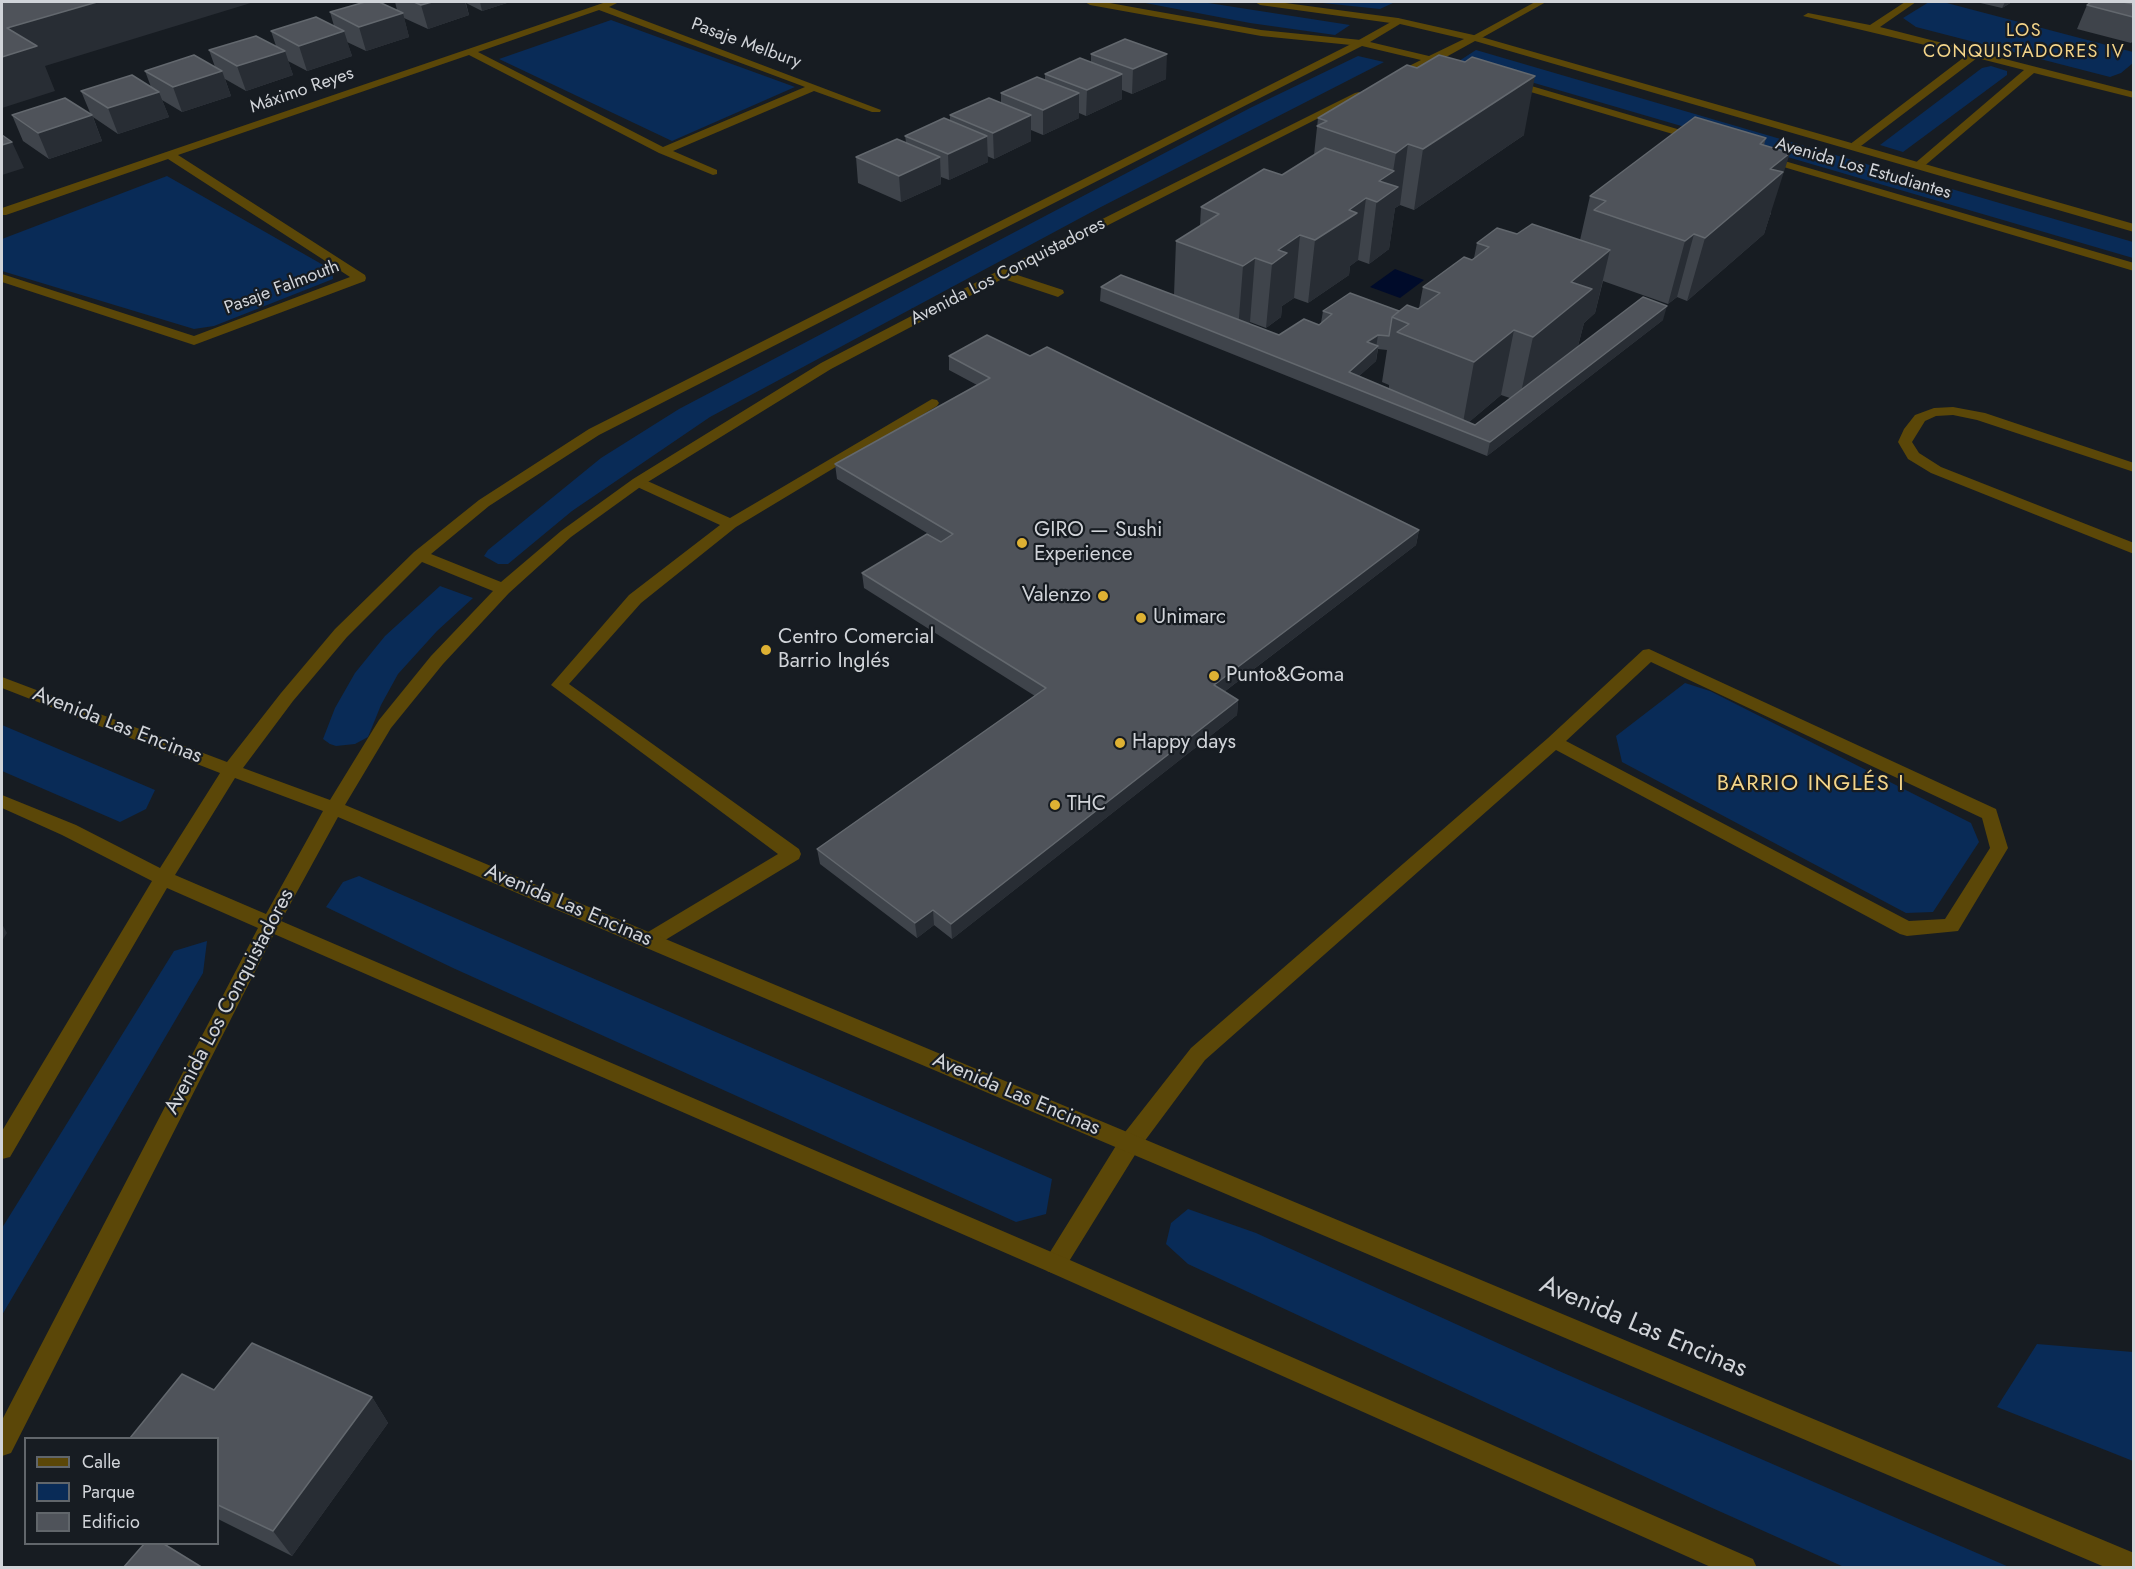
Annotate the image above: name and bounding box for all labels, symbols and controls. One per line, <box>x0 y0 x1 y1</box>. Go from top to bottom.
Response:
street label: Pasaje Melbury <box>688 14 804 74</box>
district label: LOS CONQUISTADORES IV <box>1923 21 2125 63</box>
street label: Máximo Reyes <box>247 63 357 119</box>
street label: Avenida Los Estudiantes <box>1773 134 1953 204</box>
street label: Avenida Los Conquistadores <box>907 213 1109 331</box>
street label: Pasaje Falmouth <box>221 256 343 320</box>
place label: GIRO — Sushi Experience <box>1034 518 1163 568</box>
marker: GIRO — Sushi Experience <box>1015 536 1029 550</box>
place label: Valenzo <box>1022 583 1091 609</box>
marker: Valenzo <box>1096 589 1110 603</box>
place label: Unimarc <box>1153 605 1226 631</box>
marker: Unimarc <box>1134 611 1148 625</box>
place label: Centro Comercial Barrio Inglés <box>778 625 934 675</box>
marker: Centro Comercial Barrio Inglés <box>759 643 773 657</box>
place label: Punto&Goma <box>1226 663 1344 689</box>
marker: Punto&Goma <box>1207 669 1221 683</box>
street label: Avenida Las Encinas <box>29 682 205 770</box>
place label: Happy days <box>1132 730 1236 756</box>
marker: Happy days <box>1113 736 1127 750</box>
district label: BARRIO INGLÉS I <box>1717 772 1905 798</box>
place label: THC <box>1067 792 1106 818</box>
marker: THC <box>1048 798 1062 812</box>
street label: Avenida Las Encinas <box>481 859 655 953</box>
street label: Avenida Los Conquistadores <box>160 885 300 1119</box>
street label: Avenida Las Encinas <box>929 1048 1103 1142</box>
street label: Avenida Las Encinas <box>1535 1270 1751 1386</box>
legend <box>24 1437 219 1545</box>
text: Calle <box>82 1449 121 1475</box>
text: Parque <box>82 1479 135 1505</box>
text: Edificio <box>82 1509 140 1535</box>

